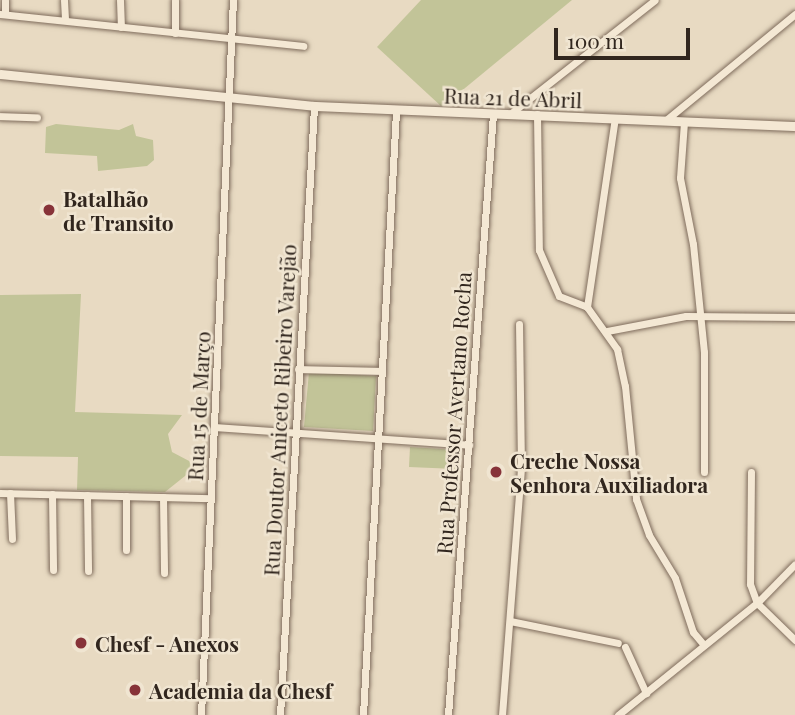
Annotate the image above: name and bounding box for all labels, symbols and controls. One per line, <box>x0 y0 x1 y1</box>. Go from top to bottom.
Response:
scale bar <box>557 14 694 58</box>
text: 100 m <box>567 26 624 54</box>
street label: Rua 21 de Abril <box>443 82 583 112</box>
place label: Batalhão de Transito <box>63 185 174 235</box>
marker: Batalhão de Transito <box>41 202 57 218</box>
street label: Rua Doutor Aniceto Ribeiro Varejão <box>258 242 300 578</box>
street label: Rua Professor Avertano Rocha <box>430 270 476 556</box>
street label: Rua 15 de Março <box>181 330 215 482</box>
place label: Creche Nossa Senhora Auxiliadora <box>510 447 709 497</box>
marker: Creche Nossa Senhora Auxiliadora <box>488 464 504 480</box>
place label: Chesf - Anexos <box>95 630 240 656</box>
marker: Chesf - Anexos <box>73 635 89 651</box>
place label: Academia da Chesf <box>149 677 332 703</box>
marker: Academia da Chesf <box>127 682 143 698</box>

